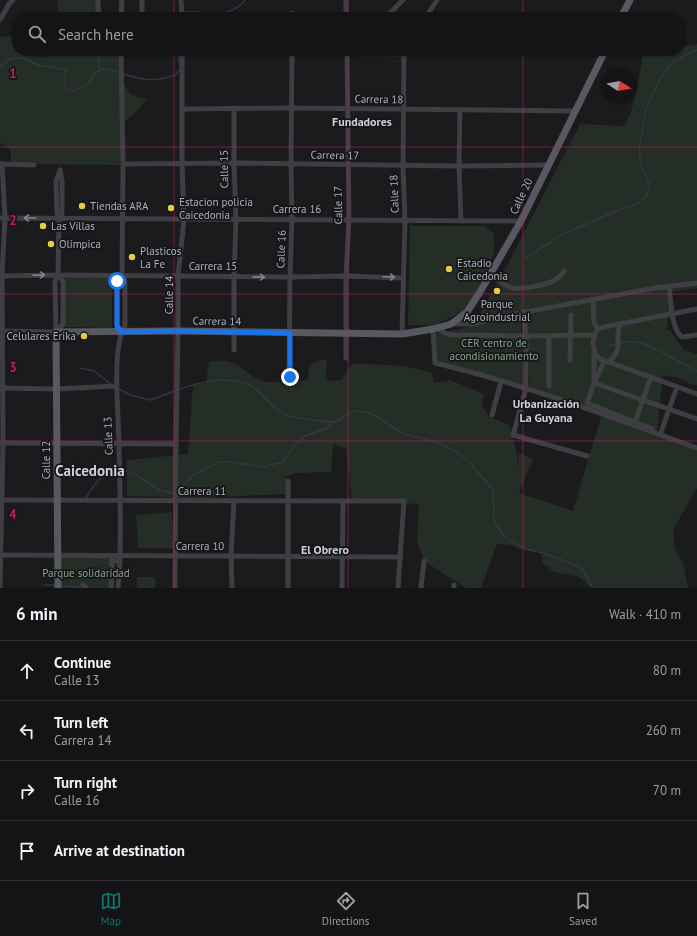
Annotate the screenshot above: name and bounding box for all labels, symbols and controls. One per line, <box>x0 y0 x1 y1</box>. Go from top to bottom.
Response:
search box <box>12 12 685 56</box>
icon: search <box>26 23 48 45</box>
text: Search here <box>58 25 134 44</box>
text: 1 <box>9 65 17 82</box>
north arrow <box>601 68 637 104</box>
street label: Carrera 18 <box>355 92 403 106</box>
district label: Fundadores <box>332 114 392 129</box>
street label: Carrera 17 <box>311 148 359 162</box>
street label: Calle 15 <box>217 150 231 188</box>
street label: Calle 18 <box>386 175 402 213</box>
street label: Calle 20 <box>507 176 535 216</box>
street label: Calle 17 <box>331 186 345 224</box>
place label: Estacion policia Caicedonia <box>179 195 253 222</box>
place label: Tiendas ARA <box>90 199 149 213</box>
marker: Tiendas ARA <box>77 201 87 211</box>
street label: Carrera 16 <box>273 202 321 216</box>
marker: Estacion policia Caicedonia <box>166 203 176 213</box>
text: 2 <box>9 212 17 229</box>
one-way arrow <box>24 214 37 222</box>
place label: Las Villas <box>51 219 95 233</box>
marker: Las Villas <box>38 221 48 231</box>
street label: Calle 16 <box>273 230 289 268</box>
place label: Olimpica <box>59 237 101 251</box>
marker: Olimpica <box>46 239 56 249</box>
place label: Plasticos La Fe <box>140 244 182 271</box>
marker: Plasticos La Fe <box>127 252 137 262</box>
place label: Estadio Caicedonia <box>457 256 508 283</box>
street label: Carrera 15 <box>189 259 237 273</box>
marker: Estadio Caicedonia <box>444 264 454 274</box>
one-way arrow <box>32 272 45 279</box>
route start <box>108 272 126 290</box>
one-way arrow <box>252 273 265 280</box>
one-way arrow <box>382 273 395 281</box>
street label: Calle 14 <box>162 276 176 314</box>
marker: Parque Agroindustrial <box>492 286 502 296</box>
place label: Parque Agroindustrial <box>464 297 531 324</box>
street label: Carrera 14 <box>193 314 241 328</box>
place label: Celulares Erika <box>7 329 76 343</box>
marker: Celulares Erika <box>79 331 89 341</box>
park label: CER centro de acondisionamiento <box>450 336 539 363</box>
text: 3 <box>9 359 17 376</box>
route end <box>281 368 299 386</box>
district label: Urbanización La Guyana <box>513 396 579 425</box>
street label: Calle 13 <box>100 417 116 455</box>
street label: Calle 12 <box>39 441 53 479</box>
district label: Caicedonia <box>55 461 125 480</box>
street label: Carrera 11 <box>178 484 226 498</box>
text: 4 <box>9 506 17 523</box>
street label: Carrera 10 <box>176 539 224 553</box>
district label: El Obrero <box>301 542 350 557</box>
park label: Parque solidaridad <box>42 566 130 580</box>
text: 6 min <box>16 603 57 625</box>
text: Walk · 410 m <box>609 606 681 623</box>
text: Continue <box>54 653 111 672</box>
icon: ahead <box>16 660 38 682</box>
text: 80 m <box>653 662 681 679</box>
text: Calle 13 <box>54 672 100 689</box>
text: Turn left <box>54 713 108 732</box>
icon: left <box>16 720 38 742</box>
text: 260 m <box>646 722 681 739</box>
text: Carrera 14 <box>54 732 112 749</box>
text: Turn right <box>54 773 117 792</box>
icon: right <box>16 780 38 802</box>
text: 70 m <box>653 782 681 799</box>
text: Calle 16 <box>54 792 100 809</box>
icon: arrive <box>16 840 38 862</box>
text: Arrive at destination <box>54 841 185 860</box>
tab: Map <box>100 890 122 928</box>
tab: Directions <box>322 890 369 928</box>
tab: Saved <box>569 890 597 928</box>

